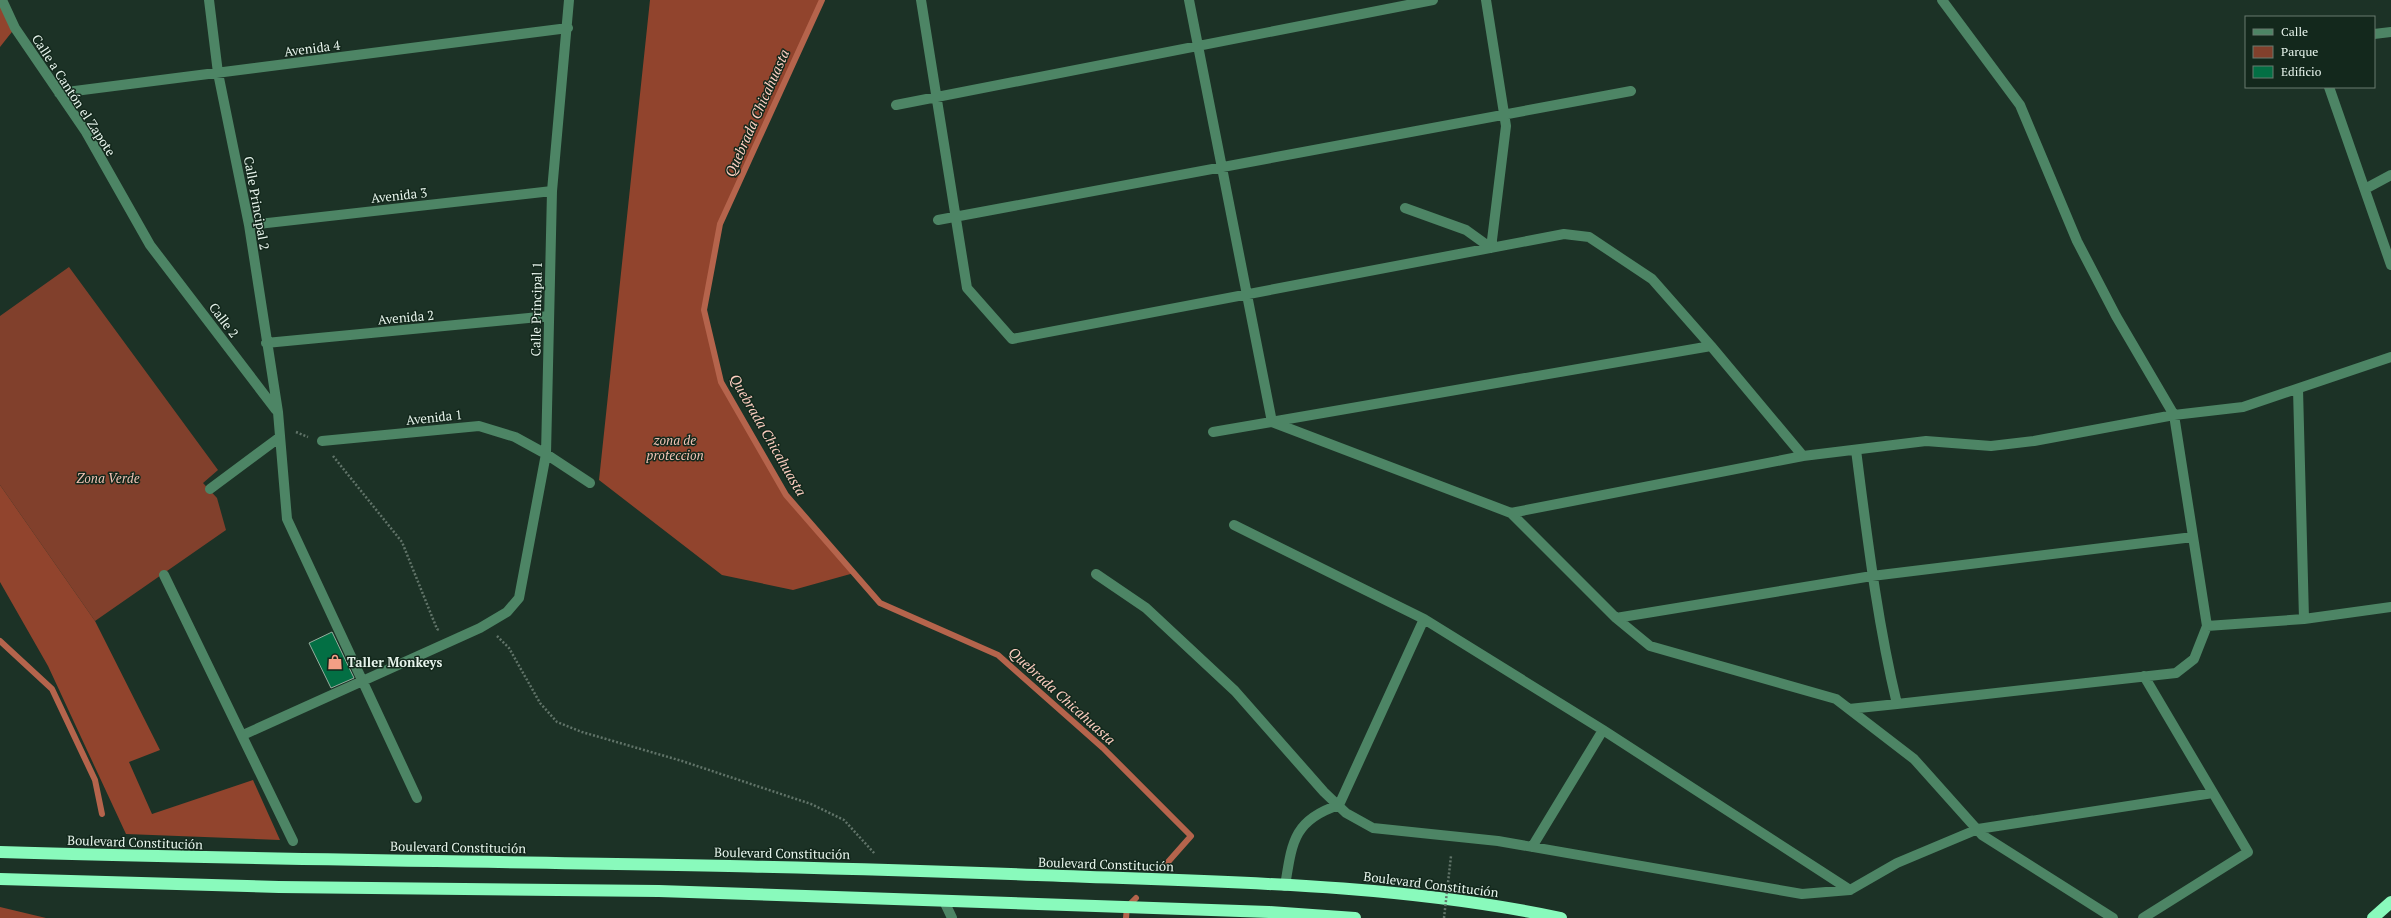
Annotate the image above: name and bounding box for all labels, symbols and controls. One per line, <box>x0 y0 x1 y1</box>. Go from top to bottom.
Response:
legend <box>2245 16 2375 88</box>
text: Calle <box>2281 24 2308 39</box>
street label: Calle a Cantón el Zapote <box>28 31 120 159</box>
street label: Avenida 4 <box>283 36 341 60</box>
text: Parque <box>2281 44 2318 59</box>
water label: Quebrada Chicahuasta <box>720 46 793 180</box>
text: Edificio <box>2281 64 2322 79</box>
street label: Calle Principal 2 <box>240 155 274 251</box>
street label: Avenida 3 <box>370 183 428 207</box>
street label: Calle Principal 1 <box>526 261 546 357</box>
street label: Calle 2 <box>205 299 243 341</box>
street label: Avenida 2 <box>377 306 435 328</box>
water label: Quebrada Chicahuasta <box>726 370 811 499</box>
street label: Avenida 1 <box>405 405 463 429</box>
park label: zona de proteccion <box>646 431 704 464</box>
park label: Zona Verde <box>76 469 140 487</box>
water label: Quebrada Chicahuasta <box>1005 642 1120 749</box>
shop icon: Taller Monkeys <box>326 653 344 671</box>
place label: Taller Monkeys <box>347 653 442 671</box>
street label: Boulevard Constitución <box>67 831 203 853</box>
street label: Boulevard Constitución <box>390 837 526 857</box>
street label: Boulevard Constitución <box>714 843 850 863</box>
street label: Boulevard Constitución <box>1038 853 1174 875</box>
street label: Boulevard Constitución <box>1362 867 1500 901</box>

